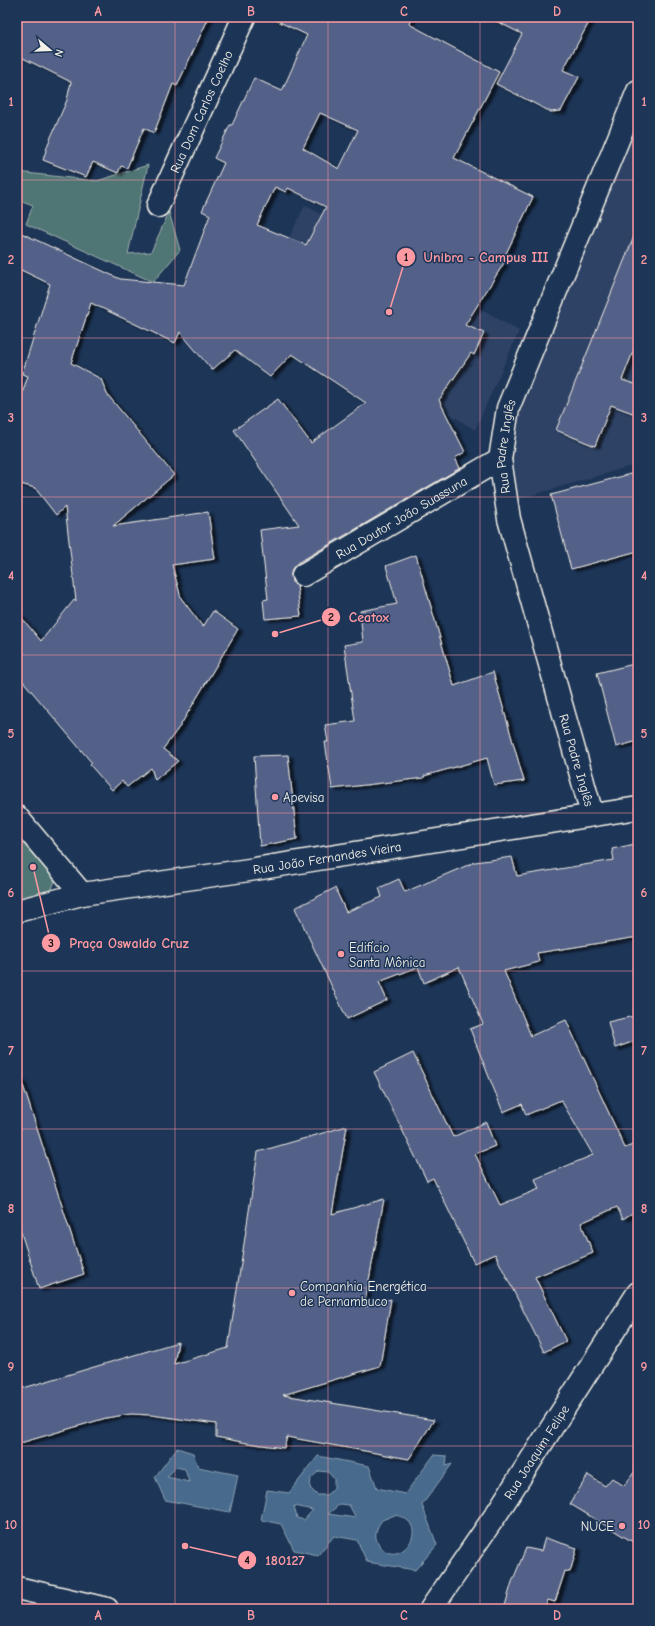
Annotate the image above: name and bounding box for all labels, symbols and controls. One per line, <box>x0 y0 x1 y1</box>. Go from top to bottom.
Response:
text: A <box>94 4 102 19</box>
text: B <box>247 4 255 19</box>
text: C <box>400 4 408 19</box>
text: D <box>553 4 561 19</box>
north arrow <box>30 30 70 70</box>
text: N <box>52 48 66 59</box>
street label: Rua Dom Carlos Coelho <box>167 48 236 175</box>
text: 1 <box>8 94 14 109</box>
text: 1 <box>641 94 647 109</box>
callout: Unibra - Campus III <box>396 244 557 270</box>
text: Unibra - Campus III <box>424 249 549 266</box>
text: 1 <box>404 250 409 264</box>
text: 2 <box>8 252 14 267</box>
text: 2 <box>641 252 647 267</box>
street label: Rua Padre Inglês <box>493 397 519 495</box>
text: 3 <box>8 410 14 425</box>
text: 3 <box>641 410 647 425</box>
street label: Rua Doutor João Suassuna <box>333 473 470 562</box>
text: 4 <box>8 568 14 583</box>
text: 4 <box>641 568 647 583</box>
callout: Ceatox <box>321 604 397 630</box>
text: Ceatox <box>349 609 389 626</box>
text: 2 <box>328 610 334 624</box>
street label: Rua Padre Inglês <box>556 712 597 808</box>
text: 5 <box>8 726 15 741</box>
text: 5 <box>641 726 648 741</box>
place label: Apevisa <box>283 790 324 805</box>
marker: Apevisa <box>270 792 280 802</box>
street label: Rua João Fernandes Vieira <box>252 839 402 877</box>
text: 6 <box>8 885 15 900</box>
text: 6 <box>641 885 648 900</box>
callout: Praça Oswaldo Cruz <box>41 930 197 956</box>
text: Praça Oswaldo Cruz <box>69 935 189 952</box>
text: 3 <box>48 936 54 950</box>
place label: Edifício Santa Mônica <box>349 940 425 970</box>
marker: Edifício Santa Mônica <box>336 949 346 959</box>
text: 7 <box>8 1043 14 1058</box>
text: 7 <box>641 1043 647 1058</box>
text: 8 <box>8 1201 14 1216</box>
text: 8 <box>641 1201 647 1216</box>
place label: Companhia Energética de Pernambuco <box>300 1279 427 1309</box>
marker: Companhia Energética de Pernambuco <box>287 1288 297 1298</box>
text: 9 <box>8 1359 15 1374</box>
text: 9 <box>641 1359 648 1374</box>
street label: Rua Joaquim Felipe <box>501 1402 573 1502</box>
text: 10 <box>5 1517 17 1532</box>
text: 10 <box>638 1517 650 1532</box>
place label: NUCE <box>581 1519 614 1534</box>
marker: NUCE <box>617 1521 627 1531</box>
callout: 180127 <box>237 1547 312 1573</box>
text: 180127 <box>265 1552 305 1569</box>
text: 4 <box>244 1553 250 1567</box>
text: A <box>94 1608 102 1623</box>
text: B <box>247 1608 255 1623</box>
text: C <box>400 1608 408 1623</box>
text: D <box>553 1608 561 1623</box>

